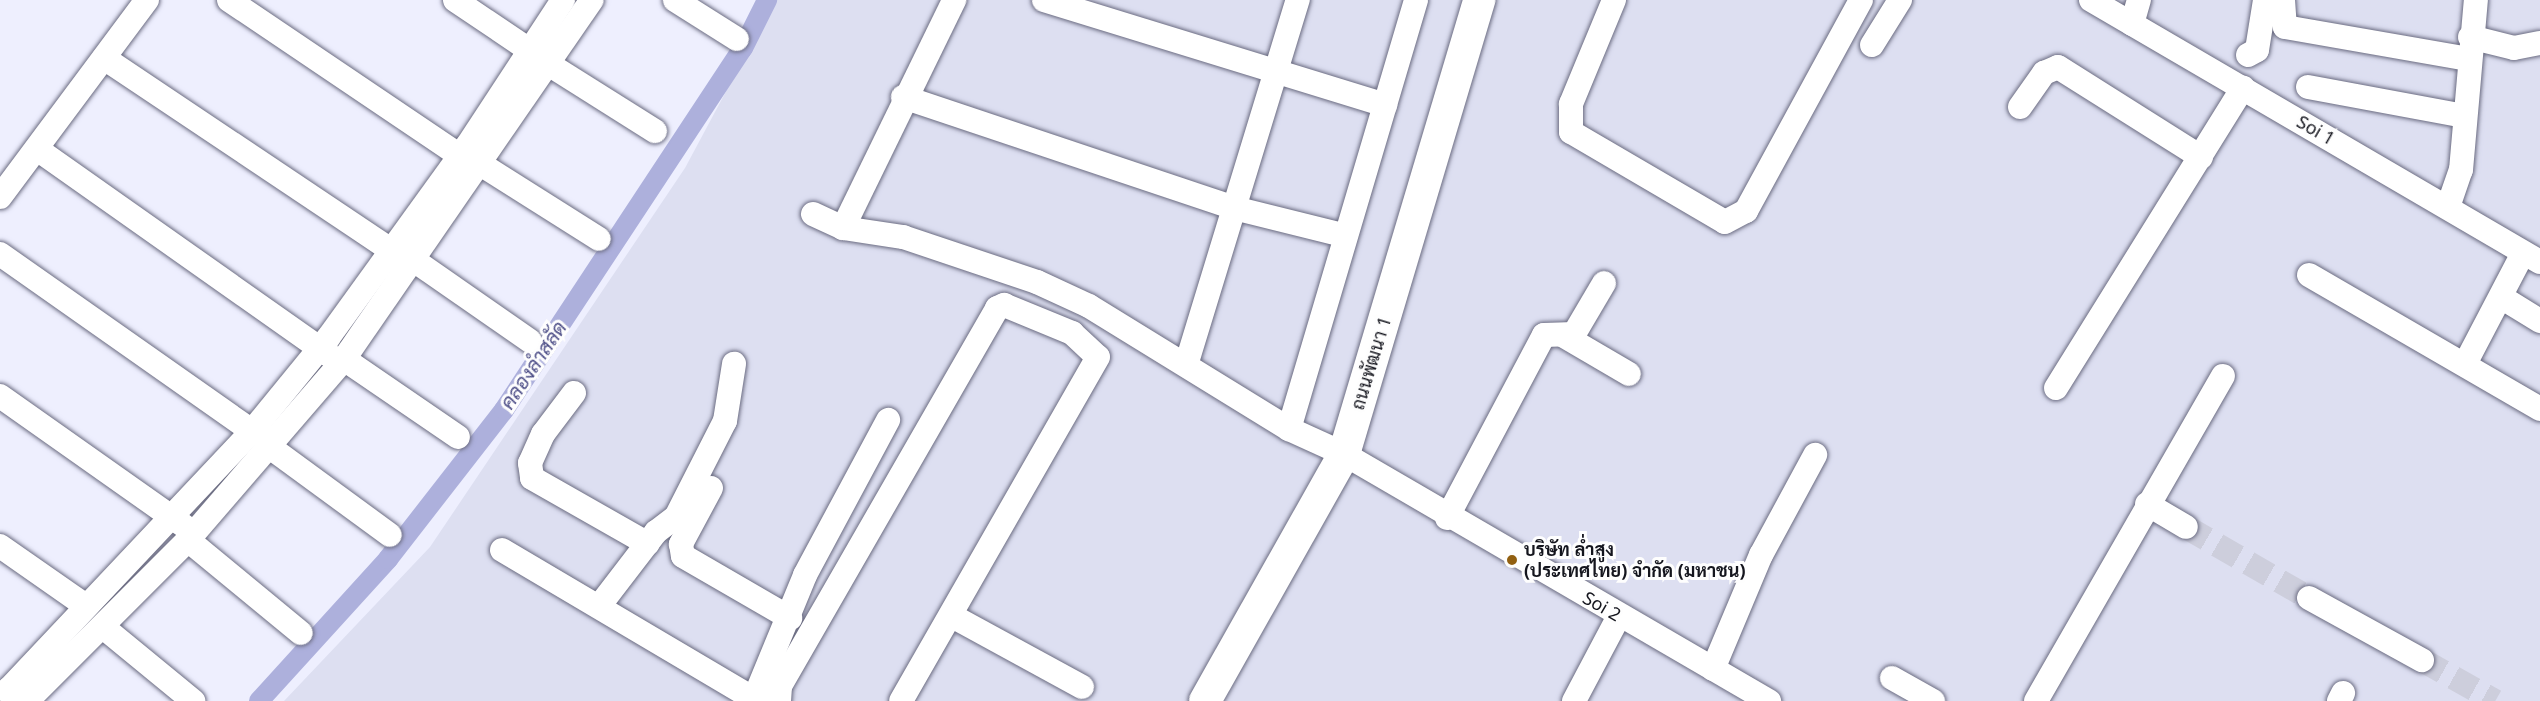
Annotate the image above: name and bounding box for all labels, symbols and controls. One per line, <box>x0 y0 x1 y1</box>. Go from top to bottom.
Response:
street label: Soi 1 <box>2293 111 2339 149</box>
street label: ถนนพัฒนา 1 <box>1347 314 1395 412</box>
water label: คลองลำสลัด <box>495 316 571 414</box>
place label: บริษัท ล่ำสูง (ประเทศไทย) จำกัด (มหาชน) <box>1524 539 1746 582</box>
marker: บริษัท ล่ำสูง (ประเทศไทย) จำกัด (มหาชน) <box>1505 553 1519 567</box>
street label: Soi 2 <box>1579 587 1625 625</box>

